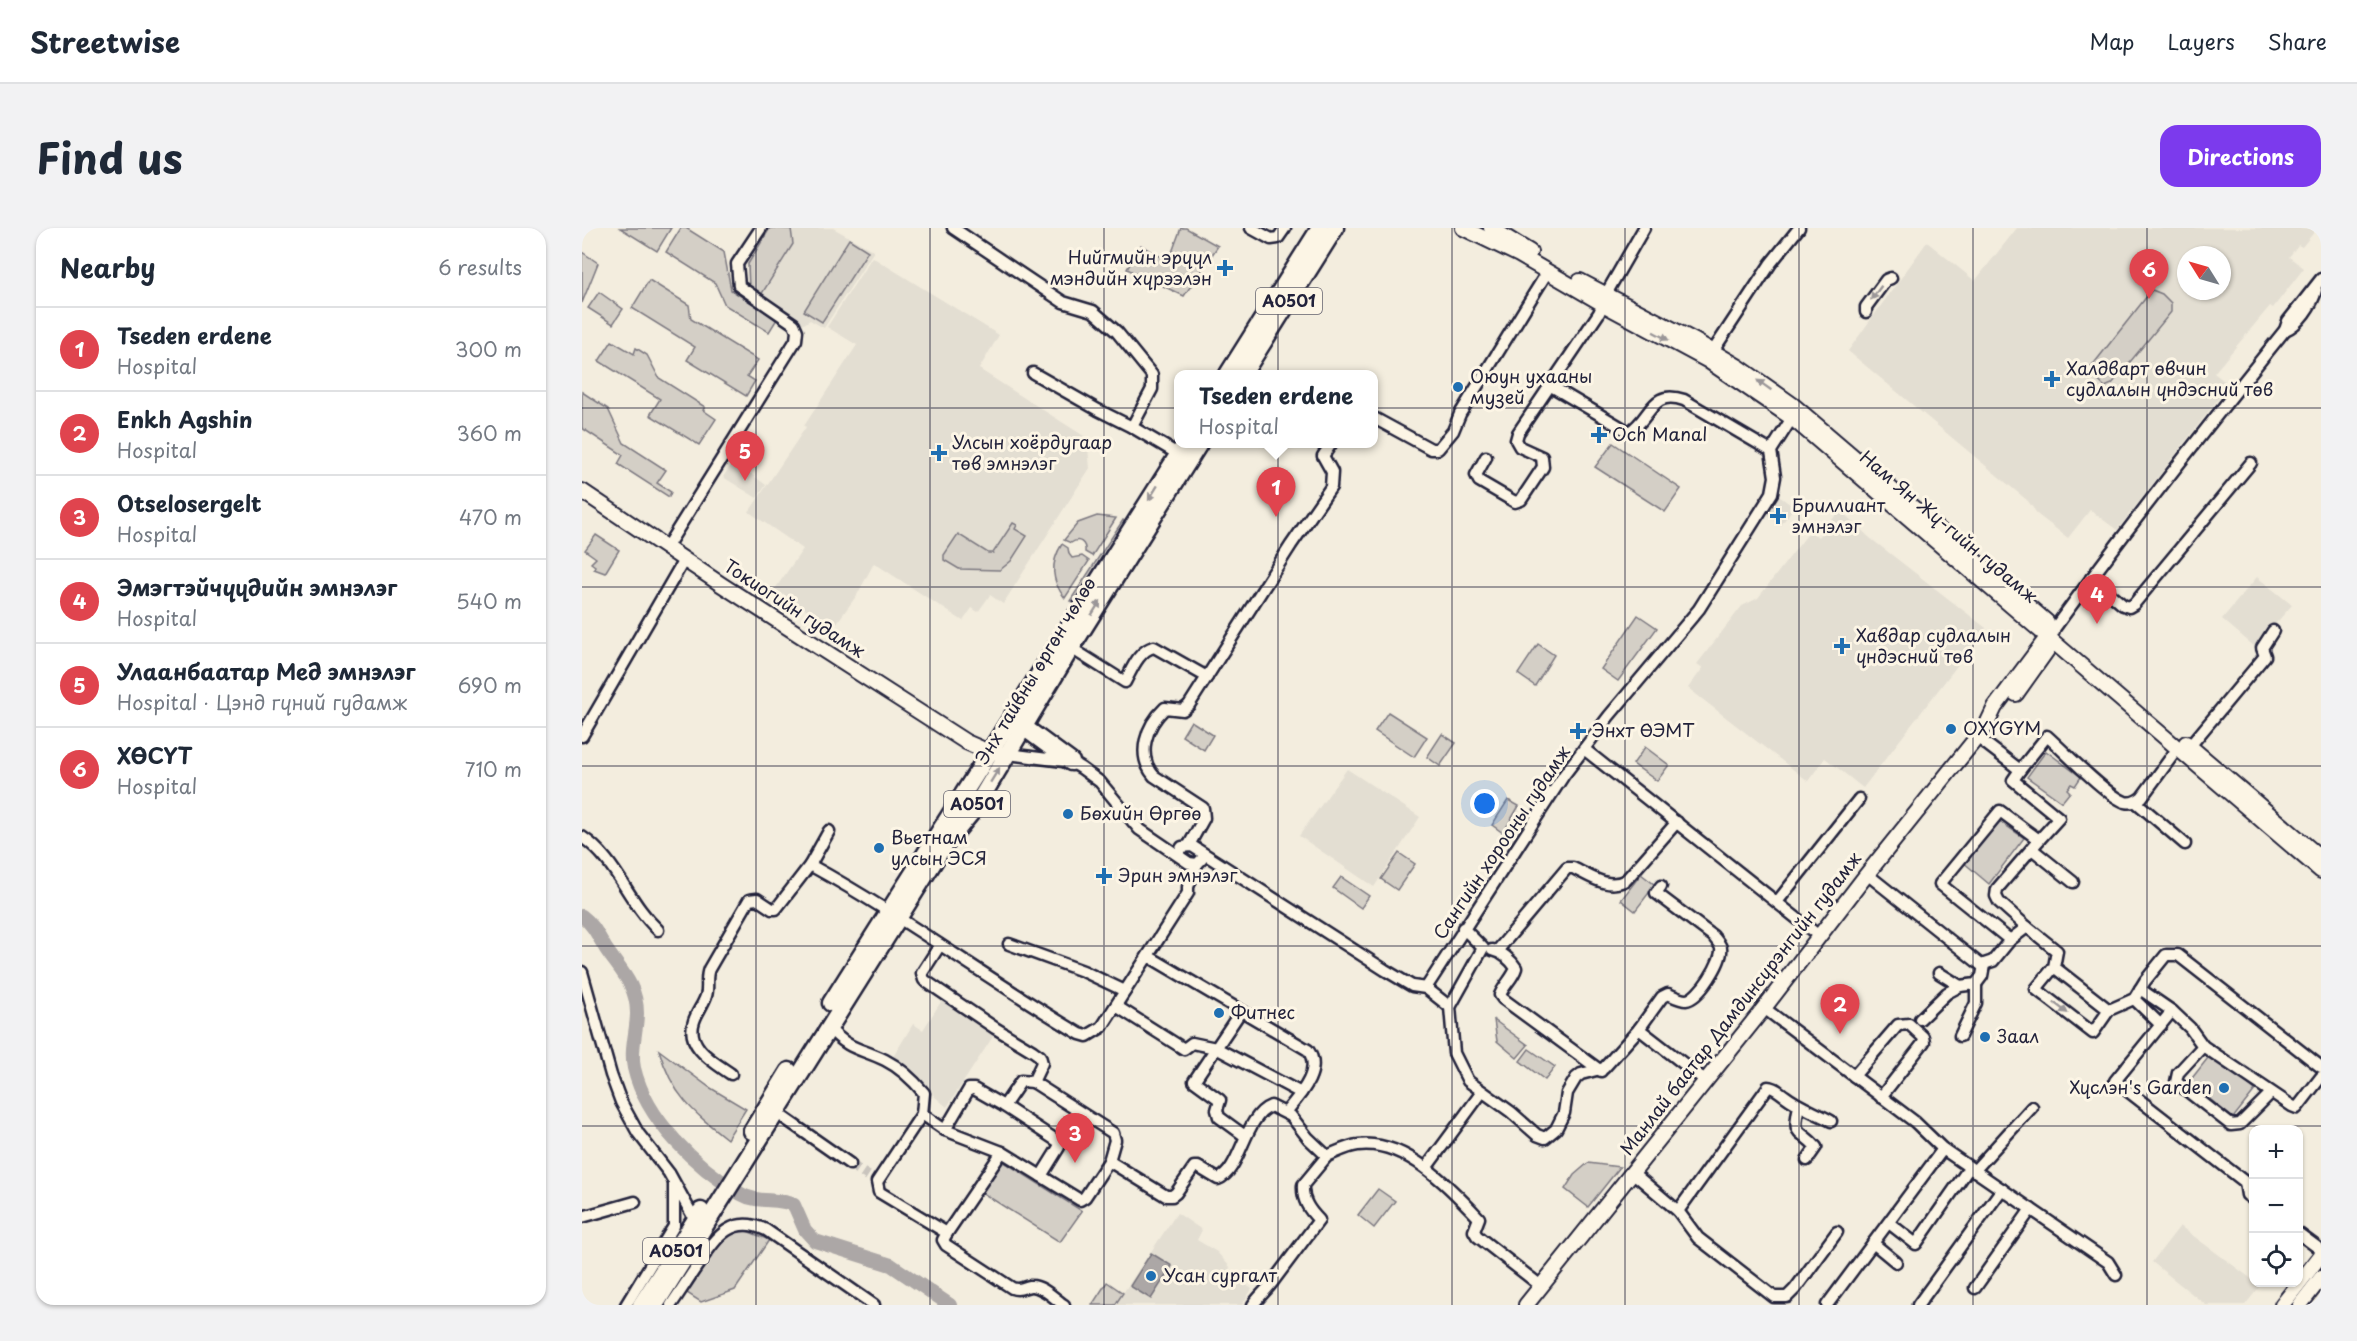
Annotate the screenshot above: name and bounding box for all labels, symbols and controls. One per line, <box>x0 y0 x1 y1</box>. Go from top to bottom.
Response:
text: Streetwise <box>30 20 180 63</box>
text: Map <box>2090 25 2134 57</box>
text: Layers <box>2167 25 2235 57</box>
text: Share <box>2268 25 2327 57</box>
text: Find us <box>36 125 183 188</box>
button: Directions <box>2160 125 2321 187</box>
place label: Нийгмийн эрүүл мэндийн хүрээлэн <box>1050 243 1212 291</box>
north arrow <box>2177 246 2231 300</box>
text: Nearby <box>60 248 155 287</box>
pin: 6 <box>2130 250 2168 299</box>
text: 6 results <box>438 252 522 282</box>
marker: Нийгмийн эрүүл мэндийн хүрээлэн <box>1216 259 1234 277</box>
one-way arrow <box>1871 286 1883 301</box>
road number: A0501 <box>1256 288 1322 314</box>
text: Tseden erdene <box>117 318 272 351</box>
one-way arrow <box>1653 331 1670 341</box>
text: 1 <box>75 334 84 364</box>
text: 300 m <box>455 334 522 364</box>
text: Hospital <box>117 351 197 381</box>
place label: Халдварт өвчин судлалын үндэсний төв <box>2066 354 2273 402</box>
place label: Оюун ухааны музей <box>1470 362 1592 410</box>
popup <box>1174 370 1378 448</box>
marker: Халдварт өвчин судлалын үндэсний төв <box>2043 370 2061 388</box>
text: Tseden erdene <box>1199 378 1353 411</box>
one-way arrow <box>1757 379 1773 391</box>
marker: Оюун ухааны музей <box>1451 380 1465 394</box>
text: Enkh Agshin <box>117 402 252 435</box>
text: Hospital <box>1199 411 1279 441</box>
text: 2 <box>72 418 87 448</box>
text: 360 m <box>456 418 522 448</box>
place label: Och Manal <box>1612 420 1707 447</box>
marker: Och Manal <box>1590 426 1608 444</box>
place label: Улсын хоёрдугаар төв эмнэлэг <box>952 428 1112 476</box>
pin: 5 <box>726 432 764 481</box>
text: Hospital <box>117 435 197 465</box>
street label: Нам Ян Жү-гийн гудамж <box>1854 443 2044 609</box>
marker: Улсын хоёрдугаар төв эмнэлэг <box>930 444 948 462</box>
pin: 1 <box>1256 468 1296 517</box>
one-way arrow <box>1148 485 1159 501</box>
text: Otselosergelt <box>117 486 262 519</box>
place label: Бриллиант эмнэлэг <box>1792 491 1886 539</box>
text: 3 <box>73 502 86 532</box>
text: 470 m <box>459 502 522 532</box>
marker: Бриллиант эмнэлэг <box>1769 507 1787 525</box>
text: Hospital <box>117 519 197 549</box>
street label: Токиогийн гудамж <box>719 552 871 664</box>
text: Эмэгтэйчүүдийн эмнэлэг <box>117 570 397 603</box>
street label: Энх тайвны өргөн чөлөө <box>968 571 1102 769</box>
pin: 4 <box>2078 574 2116 624</box>
text: 4 <box>73 586 86 616</box>
text: 540 m <box>456 586 522 616</box>
one-way arrow <box>1090 600 1101 616</box>
text: Hospital <box>117 603 197 633</box>
place label: Хавдар судлалын үндэсний төв <box>1856 621 2011 669</box>
marker: Хавдар судлалын үндэсний төв <box>1833 637 1851 655</box>
text: Улаанбаатар Мед эмнэлэг <box>117 654 415 687</box>
text: 5 <box>73 670 86 700</box>
text: 690 m <box>458 670 522 700</box>
text: Hospital · Цэнд гүний гудамж <box>117 687 407 717</box>
place label: OXYGYM <box>1963 714 2041 741</box>
place label: Энхт ӨЭМТ <box>1592 716 1695 743</box>
marker: Энхт ӨЭМТ <box>1569 722 1587 740</box>
marker: OXYGYM <box>1944 722 1958 736</box>
text: ХӨСҮТ <box>117 738 192 771</box>
street label: Сангийн хорооны гудамж <box>1426 739 1576 944</box>
text: 6 <box>72 754 87 784</box>
text: 710 m <box>465 754 522 784</box>
one-way arrow <box>990 767 1001 783</box>
text: Hospital <box>117 771 197 801</box>
your location <box>1470 789 1499 818</box>
road number: A0501 <box>944 791 1010 817</box>
place label: Бөхийн Өргөө <box>1080 799 1201 826</box>
marker: Бөхийн Өргөө <box>1061 807 1075 821</box>
place label: Вьетнам улсын ЭСЯ <box>891 823 987 871</box>
marker: Вьетнам улсын ЭСЯ <box>872 841 886 855</box>
street label: Манлай баатар Дамдинсүрэнгийн гудамж <box>1613 845 1867 1160</box>
place label: Эрин эмнэлэг <box>1118 861 1238 888</box>
marker: Эрин эмнэлэг <box>1095 867 1113 885</box>
pin: 2 <box>1820 984 1860 1034</box>
place label: Фитнес <box>1231 998 1295 1025</box>
one-way arrow <box>2052 1002 2068 1014</box>
marker: Фитнес <box>1212 1006 1226 1020</box>
place label: Заал <box>1997 1022 2039 1049</box>
marker: Заал <box>1978 1030 1992 1044</box>
place label: Хүслэн's Garden <box>2070 1073 2212 1100</box>
marker: Хүслэн's Garden <box>2217 1081 2231 1095</box>
pin: 3 <box>1056 1114 1094 1163</box>
map controls <box>2249 1125 2303 1287</box>
button: + <box>2249 1125 2303 1179</box>
button: − <box>2249 1179 2303 1233</box>
button: locate <box>2249 1233 2303 1287</box>
road number: A0501 <box>643 1238 709 1264</box>
place label: Усан сургалт <box>1163 1261 1278 1288</box>
marker: Усан сургалт <box>1144 1269 1158 1283</box>

